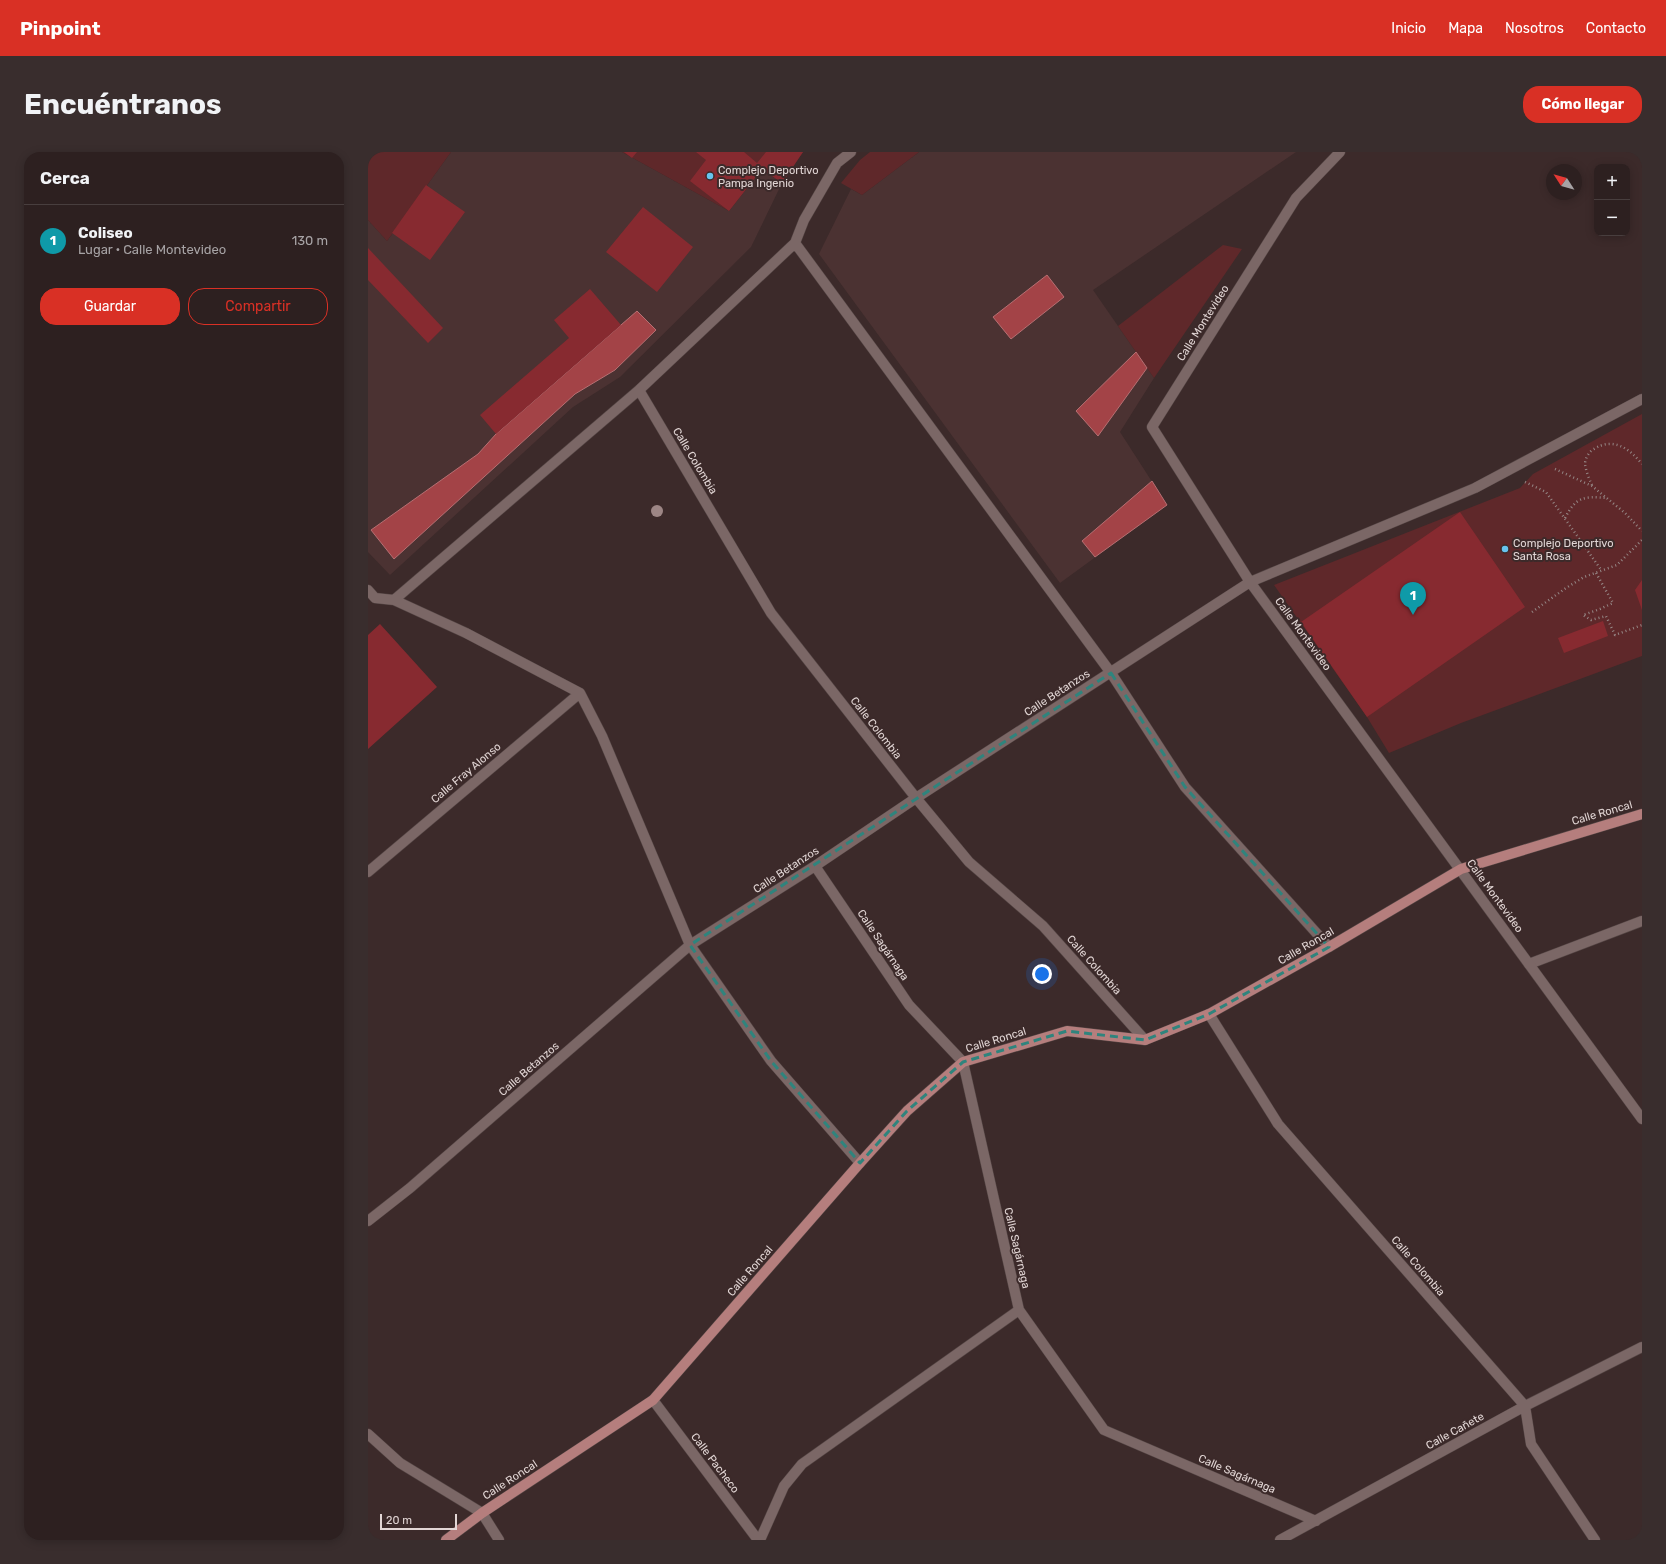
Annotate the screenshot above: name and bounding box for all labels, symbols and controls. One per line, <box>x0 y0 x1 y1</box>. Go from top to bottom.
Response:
text: Pinpoint <box>20 17 101 40</box>
text: Inicio <box>1391 20 1426 37</box>
text: Mapa <box>1448 20 1483 37</box>
text: Nosotros <box>1505 20 1564 37</box>
text: Contacto <box>1586 20 1646 37</box>
button: Cómo llegar <box>1523 86 1642 123</box>
text: Encuéntranos <box>24 88 222 121</box>
place label: Complejo Deportivo Pampa Ingenio <box>718 164 819 190</box>
north arrow <box>1546 164 1582 200</box>
map controls <box>1594 164 1630 236</box>
button: + <box>1594 164 1630 200</box>
text: Cerca <box>40 168 90 188</box>
marker: Complejo Deportivo Pampa Ingenio <box>705 171 715 181</box>
button: − <box>1594 200 1630 236</box>
text: Coliseo <box>78 224 133 242</box>
text: 1 <box>50 233 56 248</box>
text: 130 m <box>292 233 328 248</box>
text: Lugar · Calle Montevideo <box>78 242 226 257</box>
street label: Calle Montevideo <box>1174 283 1232 363</box>
button: Guardar <box>40 288 180 325</box>
button: Compartir <box>188 288 328 325</box>
street label: Calle Colombia <box>670 425 720 497</box>
place label: Complejo Deportivo Santa Rosa <box>1513 537 1614 563</box>
marker: Complejo Deportivo Santa Rosa <box>1500 544 1510 554</box>
pin: 1 <box>1400 582 1426 615</box>
street label: Calle Montevideo <box>1272 595 1334 673</box>
street label: Calle Betanzos <box>1022 667 1093 719</box>
street label: Calle Colombia <box>848 694 904 762</box>
street label: Calle Fray Alonso <box>428 740 504 806</box>
street label: Calle Roncal <box>1570 798 1634 828</box>
street label: Calle Betanzos <box>751 844 822 896</box>
street label: Calle Montevideo <box>1464 857 1526 935</box>
street label: Calle Sagárnaga <box>854 907 912 983</box>
street label: Calle Roncal <box>1276 925 1336 967</box>
street label: Calle Colombia <box>1064 933 1124 997</box>
your location <box>1032 964 1052 984</box>
street label: Calle Roncal <box>964 1025 1028 1055</box>
street label: Calle Betanzos <box>496 1039 562 1099</box>
street label: Calle Sagárnaga <box>1001 1206 1033 1290</box>
street label: Calle Colombia <box>1388 1233 1448 1299</box>
street label: Calle Roncal <box>725 1243 775 1299</box>
street label: Calle Cañete <box>1424 1410 1486 1452</box>
street label: Calle Pacheco <box>688 1430 742 1496</box>
street label: Calle Sagárnaga <box>1196 1452 1278 1496</box>
street label: Calle Roncal <box>480 1458 540 1502</box>
scale bar <box>380 1512 457 1531</box>
text: 20 m <box>386 1514 412 1527</box>

